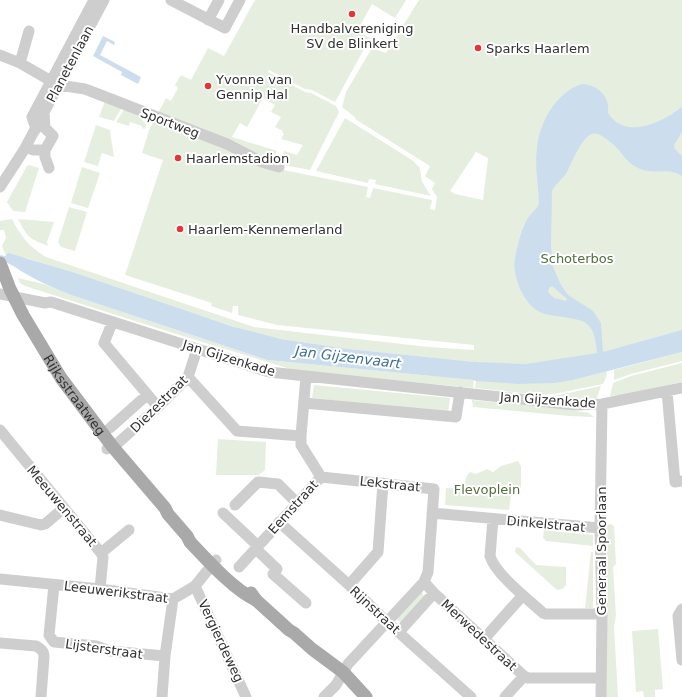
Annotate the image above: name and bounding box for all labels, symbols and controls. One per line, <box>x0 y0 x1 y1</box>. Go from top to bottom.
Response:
marker: Handbalvereniging SV de Blinkert <box>347 9 357 19</box>
place label: Handbalvereniging SV de Blinkert <box>290 21 414 51</box>
street label: Planetenlaan <box>43 23 97 105</box>
place label: Sparks Haarlem <box>486 41 590 56</box>
marker: Sparks Haarlem <box>473 43 483 53</box>
place label: Yvonne van Gennip Hal <box>215 72 292 102</box>
marker: Yvonne van Gennip Hal <box>203 81 213 91</box>
street label: Sportweg <box>138 105 202 141</box>
place label: Haarlemstadion <box>186 151 289 166</box>
marker: Haarlemstadion <box>173 153 183 163</box>
place label: Haarlem-Kennemerland <box>188 222 342 237</box>
marker: Haarlem-Kennemerland <box>175 224 185 234</box>
park label: Schoterbos <box>540 251 614 266</box>
street label: Jan Gijzenkade <box>180 336 277 379</box>
water label: Jan Gijzenvaart <box>291 342 402 371</box>
street label: Rijksstraatweg <box>41 352 109 438</box>
street label: Diezestraat <box>127 372 191 436</box>
street label: Jan Gijzenkade <box>499 389 596 411</box>
street label: Meeuwenstraat <box>24 463 100 549</box>
street label: Lekstraat <box>359 473 421 495</box>
street label: Eemstraat <box>265 477 321 537</box>
park label: Flevoplein <box>454 482 520 497</box>
street label: Generaal Spoorlaan <box>594 487 609 615</box>
street label: Dinkelstraat <box>506 513 586 535</box>
street label: Leeuwerikstraat <box>63 578 169 606</box>
street label: Rijnstraat <box>347 583 403 637</box>
street label: Merwedestraat <box>438 596 520 674</box>
street label: Vergierdeweg <box>195 597 247 685</box>
street label: Lijsterstraat <box>64 636 144 662</box>

